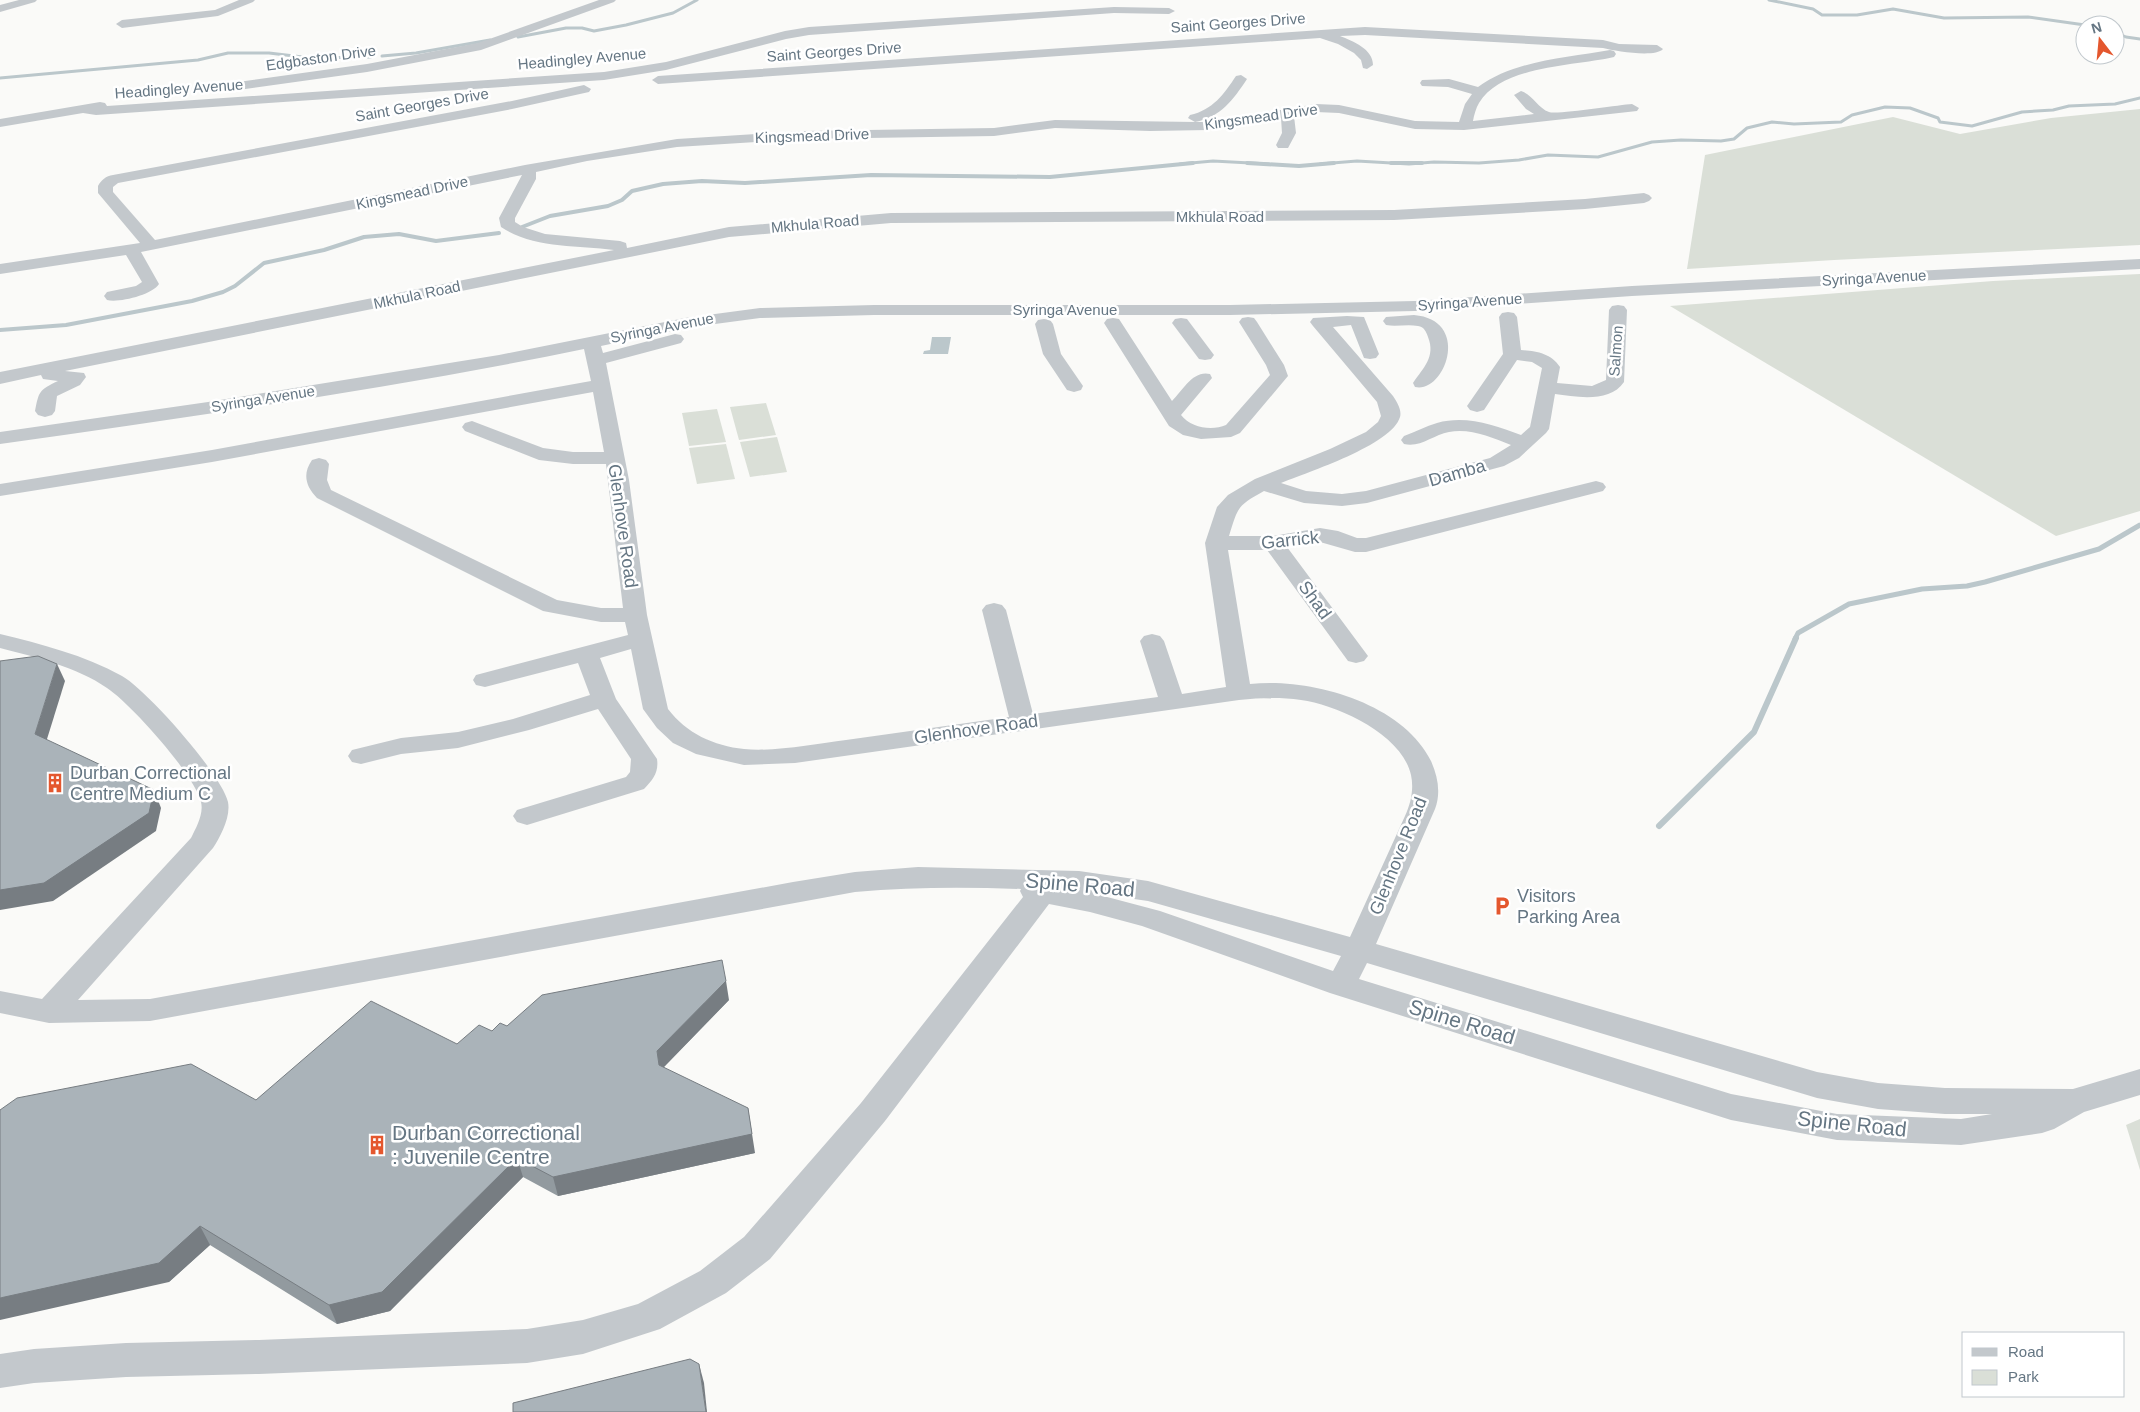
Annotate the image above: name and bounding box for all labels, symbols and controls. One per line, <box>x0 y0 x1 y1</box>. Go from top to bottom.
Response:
street label: Saint Georges Drive <box>1170 9 1306 36</box>
north arrow <box>2075 15 2125 65</box>
text: N <box>2089 18 2103 37</box>
street label: Saint Georges Drive <box>766 38 902 65</box>
street label: Edgbaston Drive <box>265 41 377 74</box>
street label: Headingley Avenue <box>517 44 647 73</box>
street label: Headingley Avenue <box>114 76 244 101</box>
street label: Saint Georges Drive <box>354 84 490 125</box>
street label: Kingsmead Drive <box>1203 100 1319 133</box>
street label: Kingsmead Drive <box>755 125 869 146</box>
street label: Kingsmead Drive <box>354 172 470 213</box>
street label: Mkhula Road <box>1176 208 1264 225</box>
street label: Mkhula Road <box>770 211 860 236</box>
street label: Syringa Avenue <box>1821 266 1927 289</box>
street label: Mkhula Road <box>372 277 462 312</box>
street label: Syringa Avenue <box>1417 289 1523 314</box>
street label: Syringa Avenue <box>1013 301 1117 318</box>
street label: Syringa Avenue <box>609 309 715 346</box>
street label: Salmon <box>1605 325 1626 377</box>
street label: Syringa Avenue <box>210 382 316 415</box>
street label: Damba <box>1426 455 1489 491</box>
street label: Glenhove Road <box>604 463 642 589</box>
street label: Garrick <box>1260 527 1321 553</box>
street label: Shad <box>1295 577 1335 623</box>
street label: Glenhove Road <box>913 710 1039 748</box>
place label: Durban Correctional Centre Medium C <box>70 763 231 804</box>
building icon: Durban Correctional Centre Medium C <box>44 772 66 794</box>
street label: Glenhove Road <box>1365 794 1431 918</box>
street label: Spine Road <box>1024 868 1136 901</box>
place label: Visitors Parking Area <box>1517 886 1621 927</box>
parking icon: Visitors Parking Area <box>1491 895 1513 917</box>
street label: Spine Road <box>1406 994 1518 1049</box>
street label: Spine Road <box>1796 1106 1908 1141</box>
place label: Durban Correctional : Juvenile Centre <box>392 1121 580 1168</box>
building icon: Durban Correctional : Juvenile Centre <box>366 1134 388 1156</box>
legend <box>1962 1332 2125 1397</box>
text: Road <box>2008 1343 2044 1360</box>
text: Park <box>2008 1368 2039 1385</box>

